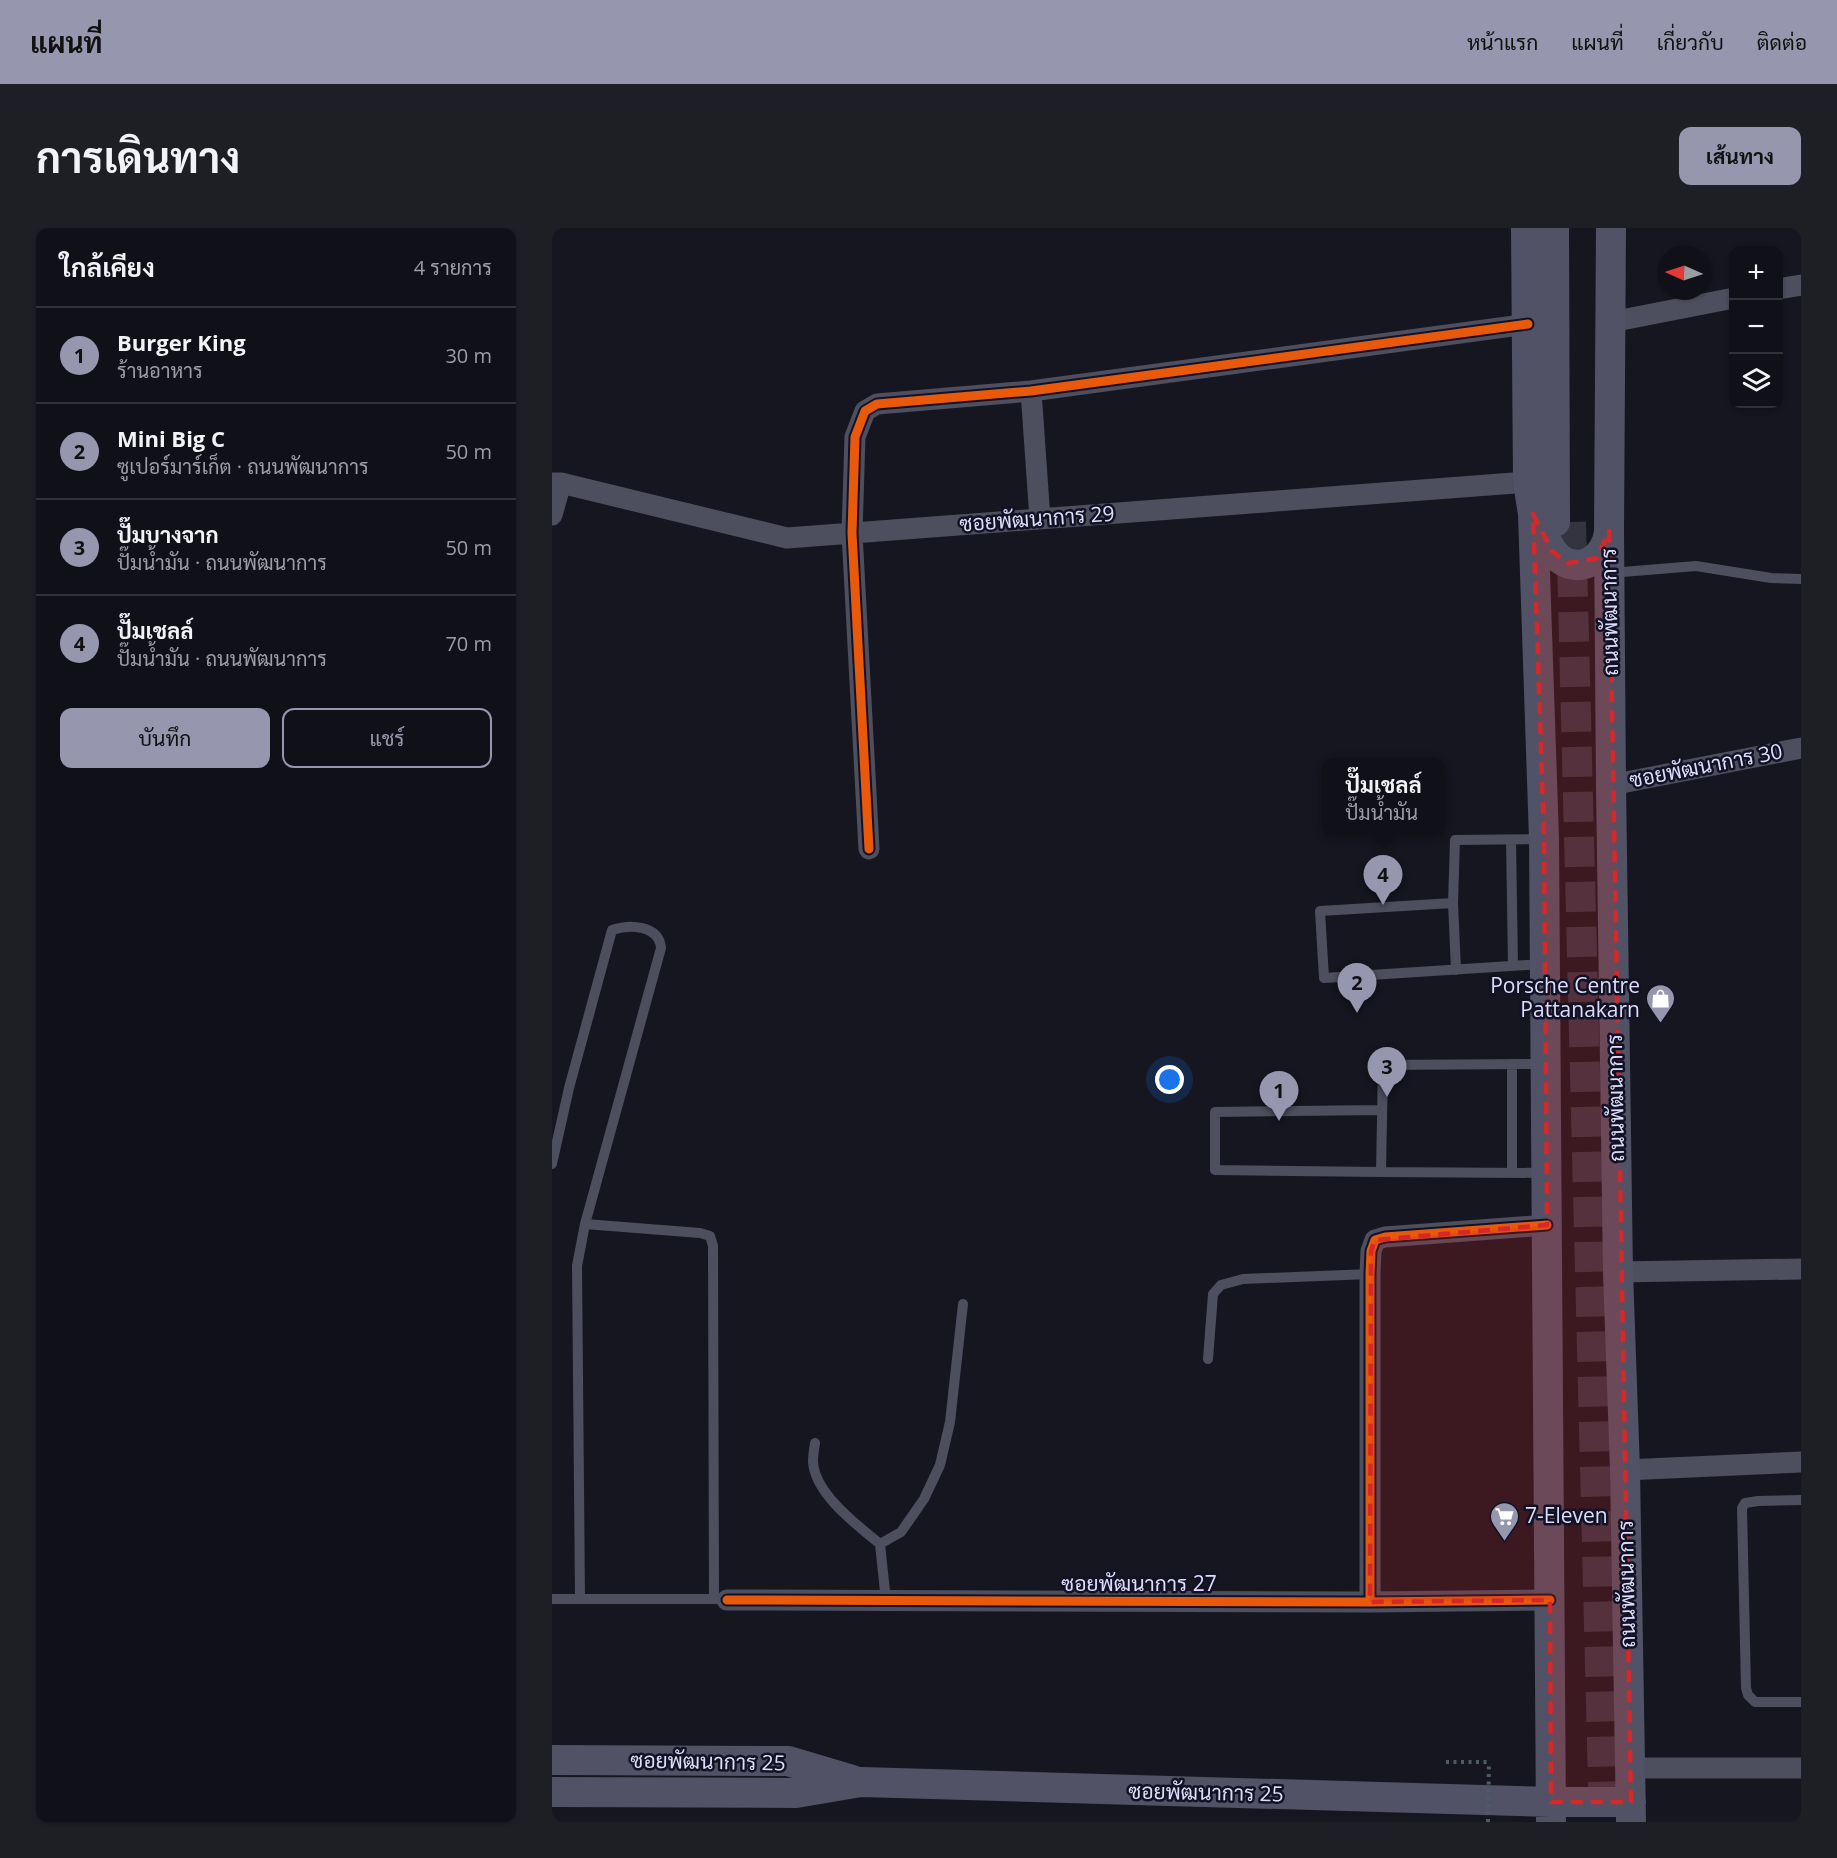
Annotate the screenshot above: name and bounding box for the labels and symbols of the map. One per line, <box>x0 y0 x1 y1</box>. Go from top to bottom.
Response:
north arrow <box>1657 246 1711 300</box>
street label: ซอยพัฒนาการ 29 <box>958 499 1115 537</box>
street label: ถนนพัฒนาการ <box>1594 548 1624 676</box>
street label: ซอยพัฒนาการ 30 <box>1627 736 1785 794</box>
pin: 4 <box>1364 856 1402 905</box>
pin: 2 <box>1338 964 1376 1013</box>
place label: Porsche Centre Pattanakarn <box>1490 971 1640 1023</box>
shop icon: Porsche Centre Pattanakarn <box>1645 982 1677 1024</box>
street label: ถนนพัฒนาการ <box>1600 1034 1630 1162</box>
pin: 3 <box>1368 1048 1406 1097</box>
your location <box>1155 1065 1184 1094</box>
pin: 1 <box>1260 1072 1298 1121</box>
supermarket icon: 7-Eleven <box>1488 1500 1520 1542</box>
place label: 7-Eleven <box>1525 1501 1608 1529</box>
street label: ถนนพัฒนาการ <box>1611 1520 1641 1648</box>
street label: ซอยพัฒนาการ 27 <box>1061 1569 1217 1597</box>
street label: ซอยพัฒนาการ 25 <box>630 1746 786 1776</box>
street label: ซอยพัฒนาการ 25 <box>1128 1777 1284 1807</box>

